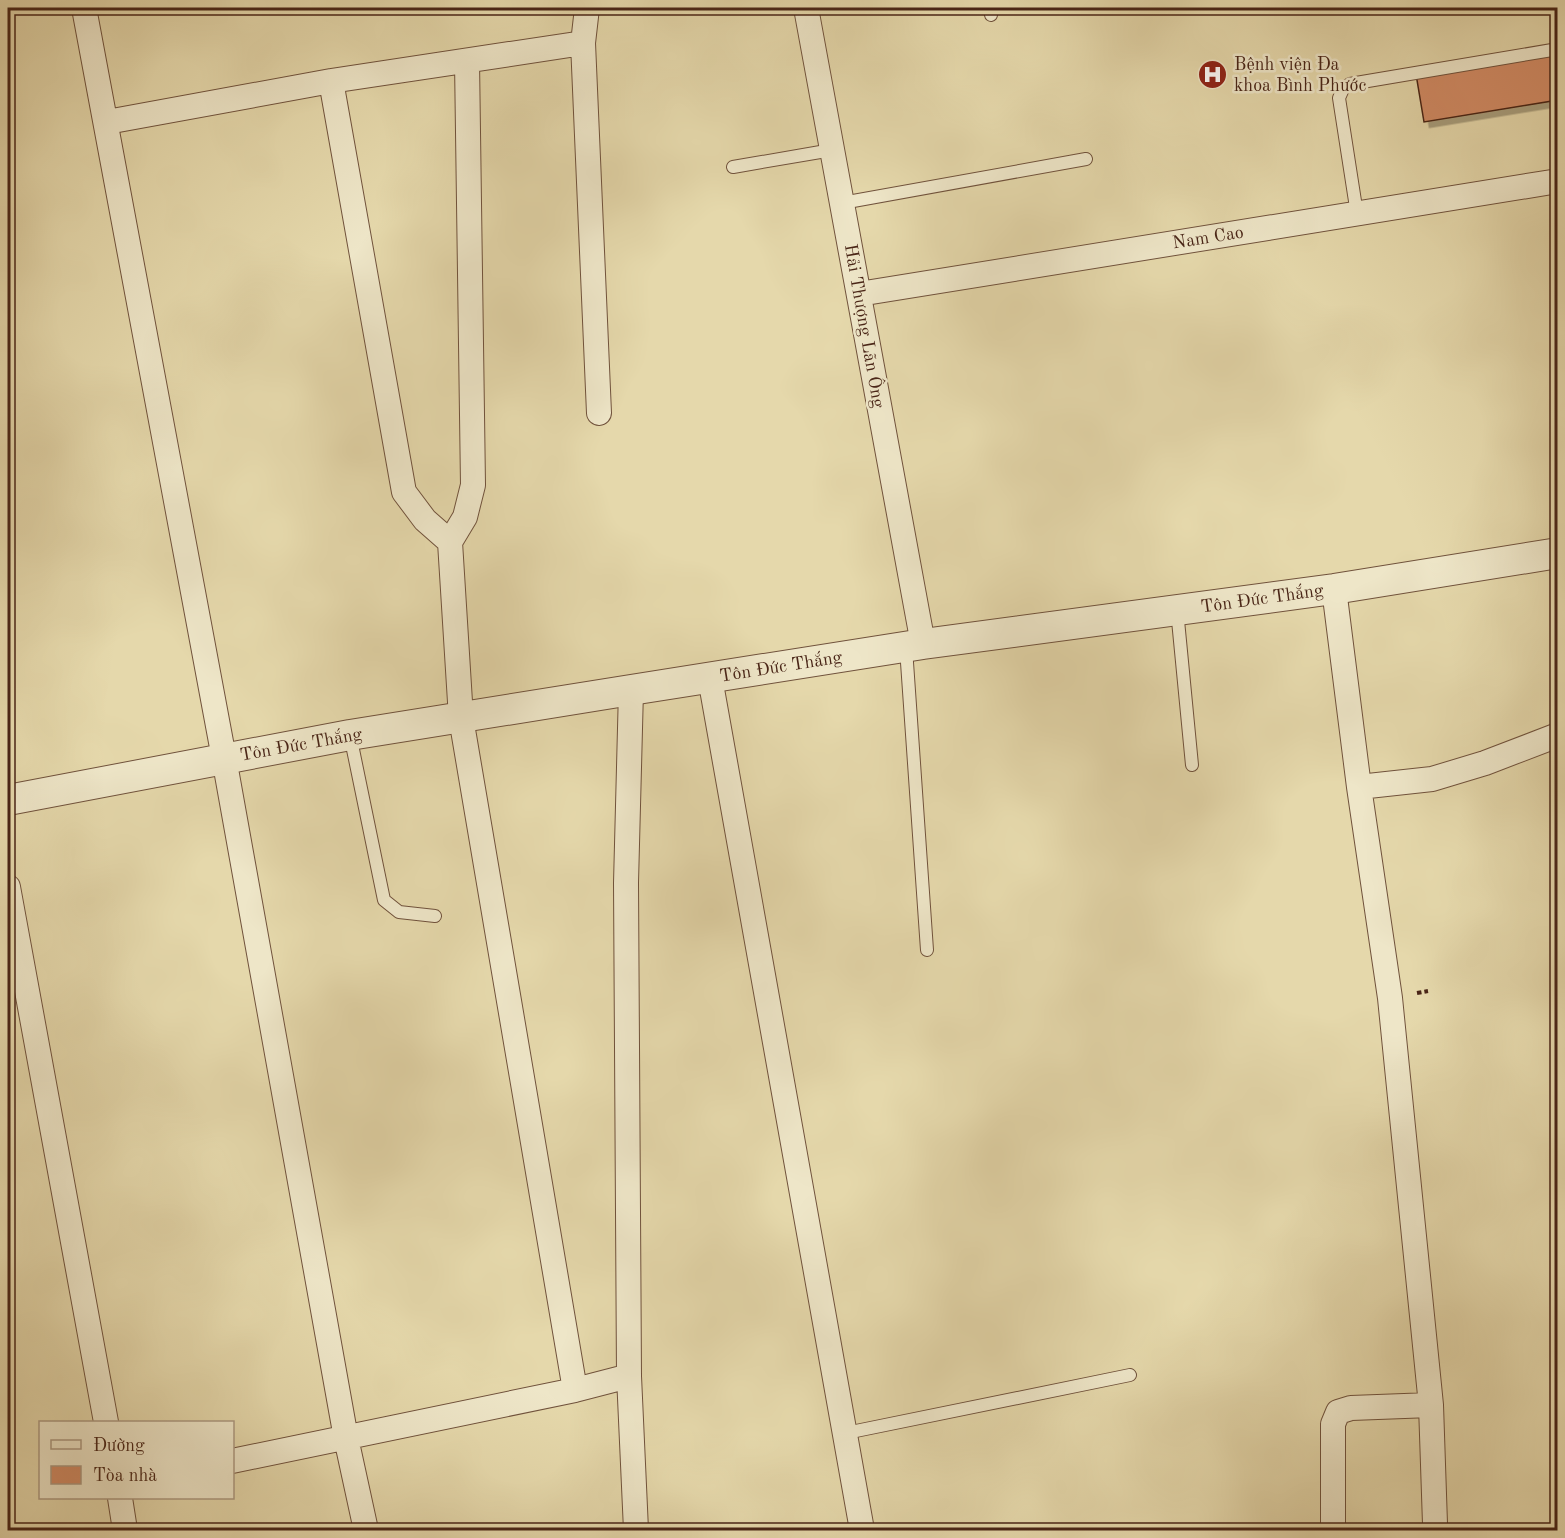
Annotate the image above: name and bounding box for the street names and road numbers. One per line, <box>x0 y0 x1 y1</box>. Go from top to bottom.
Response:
street label: Nam Cao <box>1171 223 1245 253</box>
street label: Hải Thượng Lãn Ông <box>841 242 891 410</box>
street label: Tôn Đức Thắng <box>1199 578 1325 617</box>
street label: Tôn Đức Thắng <box>718 645 844 686</box>
street label: Tôn Đức Thắng <box>238 722 364 765</box>

